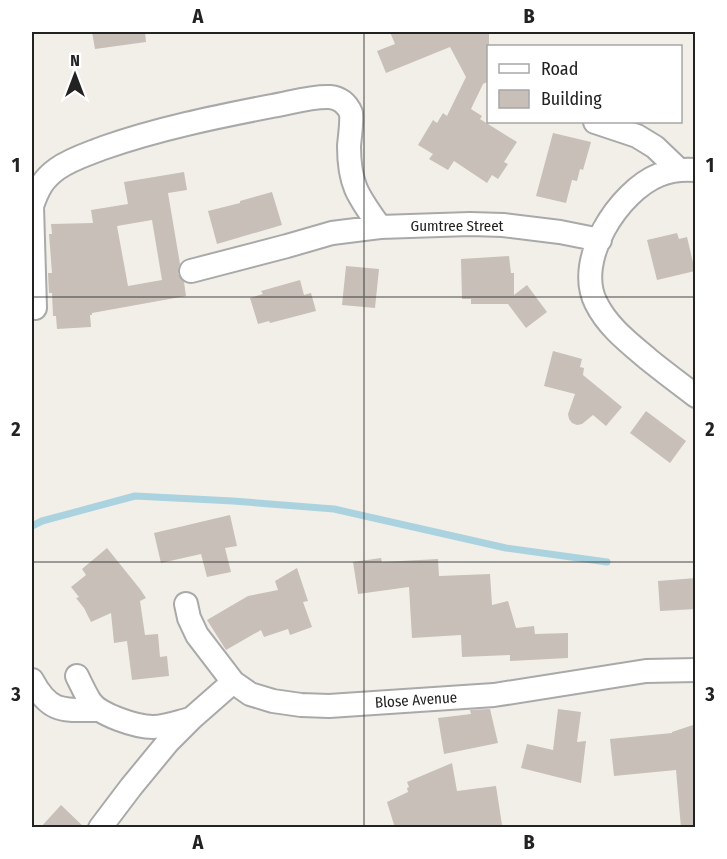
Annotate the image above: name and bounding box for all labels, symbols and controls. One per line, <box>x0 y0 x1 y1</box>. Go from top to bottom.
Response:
text: A <box>192 4 205 28</box>
text: B <box>523 4 535 28</box>
north arrow <box>45 45 105 105</box>
legend <box>487 45 682 123</box>
text: N <box>70 51 80 70</box>
text: Road <box>541 58 578 80</box>
text: Building <box>541 88 602 110</box>
text: 1 <box>12 153 20 177</box>
text: 1 <box>706 153 714 177</box>
street label: Gumtree Street <box>411 217 504 235</box>
text: 2 <box>10 417 21 441</box>
text: 2 <box>704 417 715 441</box>
text: 3 <box>10 682 21 706</box>
text: 3 <box>704 682 715 706</box>
street label: Blose Avenue <box>374 688 458 712</box>
text: A <box>192 830 205 854</box>
text: B <box>523 830 535 854</box>

